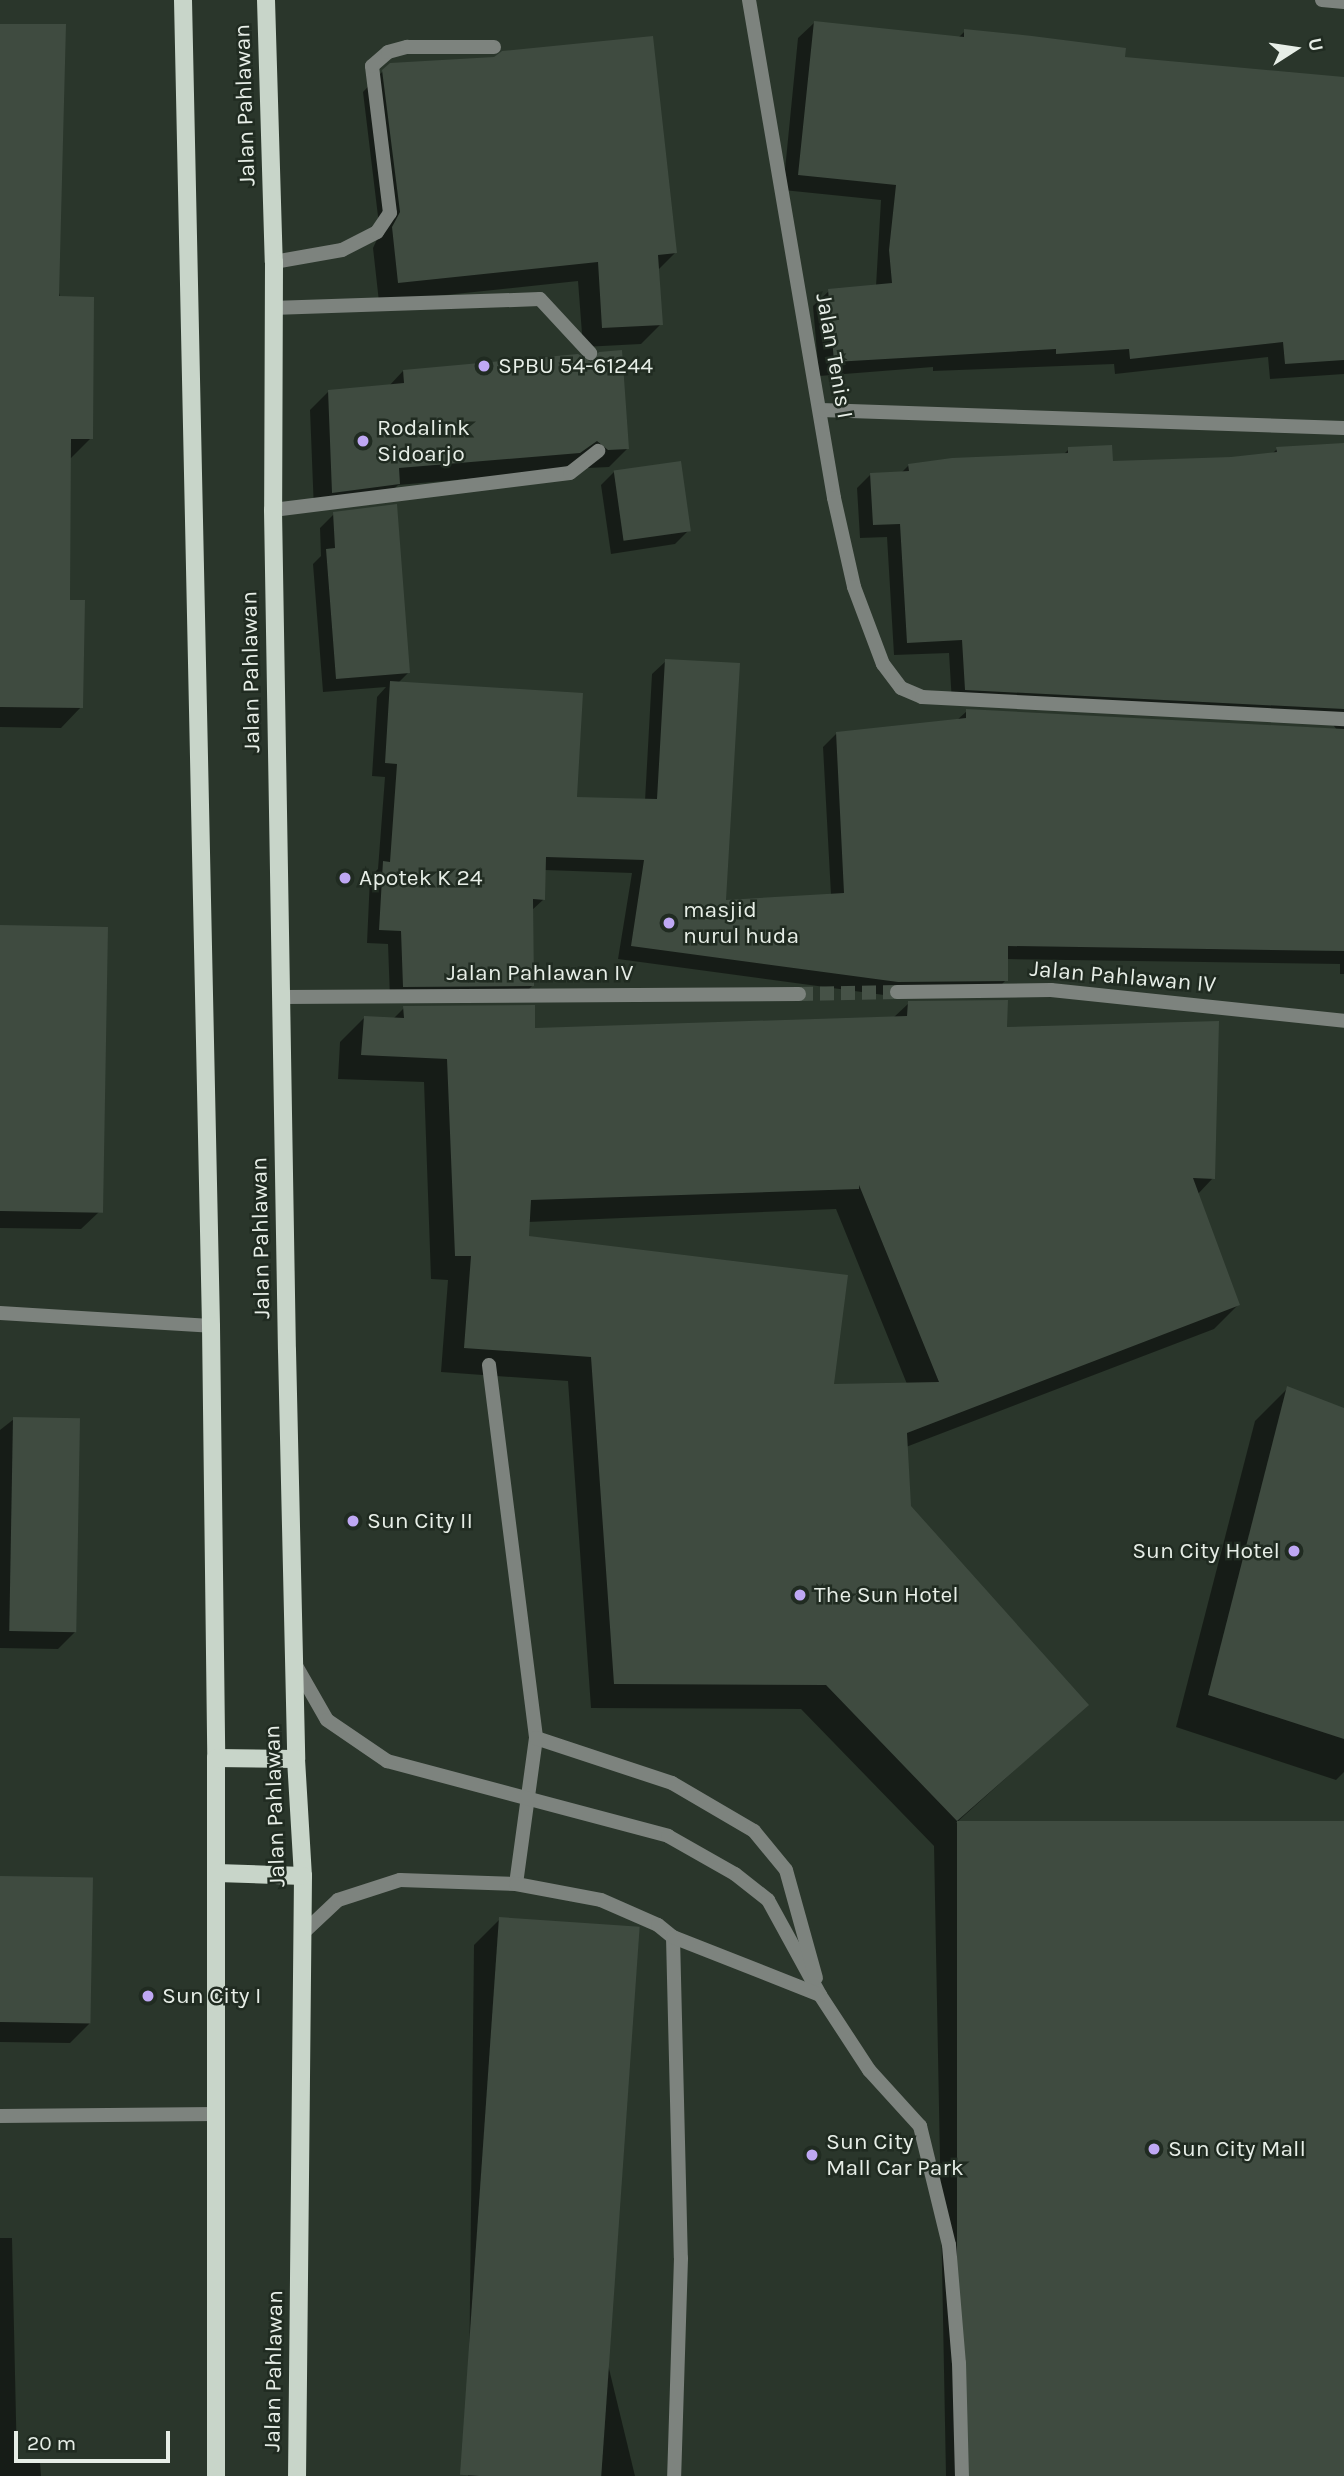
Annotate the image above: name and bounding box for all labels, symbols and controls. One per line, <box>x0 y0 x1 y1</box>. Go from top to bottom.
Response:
north arrow <box>1260 14 1330 84</box>
street label: Jalan Pahlawan <box>228 24 262 186</box>
text: U <box>1303 36 1328 53</box>
street label: Jalan Tenis I <box>809 291 859 421</box>
place label: SPBU 54-61244 <box>498 352 653 380</box>
marker: SPBU 54-61244 <box>476 358 492 374</box>
place label: Rodalink Sidoarjo <box>377 414 470 468</box>
marker: Rodalink Sidoarjo <box>355 433 371 449</box>
street label: Jalan Pahlawan <box>236 591 266 753</box>
place label: Apotek K 24 <box>359 864 483 892</box>
marker: Apotek K 24 <box>337 870 353 886</box>
place label: masjid nurul huda <box>683 896 799 950</box>
marker: masjid nurul huda <box>661 915 677 931</box>
street label: Jalan Pahlawan IV <box>1029 955 1217 999</box>
street label: Jalan Pahlawan IV <box>447 959 633 987</box>
street label: Jalan Pahlawan <box>246 1157 276 1319</box>
place label: Sun City II <box>367 1507 473 1535</box>
marker: Sun City II <box>345 1513 361 1529</box>
place label: Sun City Hotel <box>1132 1537 1280 1565</box>
marker: Sun City Hotel <box>1286 1543 1302 1559</box>
place label: The Sun Hotel <box>814 1581 959 1609</box>
marker: The Sun Hotel <box>792 1587 808 1603</box>
street label: Jalan Pahlawan <box>258 1725 292 1887</box>
place label: Sun City I <box>162 1982 261 2010</box>
marker: Sun City I <box>140 1988 156 2004</box>
place label: Sun City Mall Car Park <box>826 2128 964 2182</box>
place label: Sun City Mall <box>1168 2135 1306 2163</box>
marker: Sun City Mall <box>1146 2141 1162 2157</box>
marker: Sun City Mall Car Park <box>804 2147 820 2163</box>
street label: Jalan Pahlawan <box>259 2290 289 2452</box>
scale bar <box>18 2416 173 2460</box>
text: 20 m <box>27 2431 76 2455</box>

